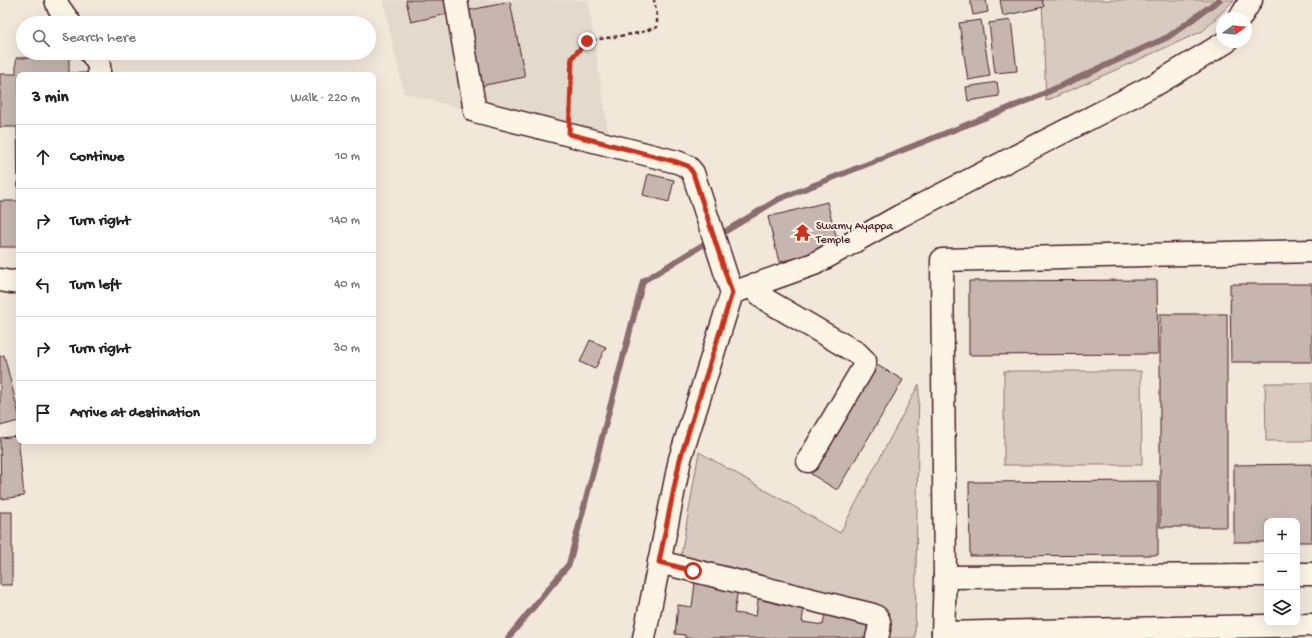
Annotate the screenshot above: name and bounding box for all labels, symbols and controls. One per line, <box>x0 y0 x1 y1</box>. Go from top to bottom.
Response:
north arrow <box>1216 12 1252 48</box>
search box <box>16 16 376 60</box>
icon: search <box>30 27 52 49</box>
text: Search here <box>62 29 136 47</box>
route end <box>578 32 596 50</box>
text: 3 min <box>32 88 69 108</box>
text: Walk · 220 m <box>290 91 360 106</box>
icon: ahead <box>32 146 54 168</box>
text: Continue <box>70 148 124 166</box>
text: 10 m <box>335 149 360 164</box>
icon: right <box>32 210 54 232</box>
text: Turn right <box>70 212 130 230</box>
text: 140 m <box>329 213 360 228</box>
place label: Swamy Ayappa Temple <box>815 220 893 248</box>
temple icon: Swamy Ayappa Temple <box>793 222 813 242</box>
icon: left <box>32 274 54 296</box>
text: Turn left <box>70 276 121 294</box>
text: 40 m <box>334 277 360 292</box>
icon: right <box>32 338 54 360</box>
text: Turn right <box>70 340 130 358</box>
text: 30 m <box>334 341 360 356</box>
icon: arrive <box>32 402 54 424</box>
text: Arrive at destination <box>70 404 200 422</box>
map controls <box>1264 518 1300 626</box>
button: + <box>1264 518 1300 554</box>
button: − <box>1264 554 1300 590</box>
route start <box>684 562 702 580</box>
button: layers <box>1264 590 1300 626</box>

